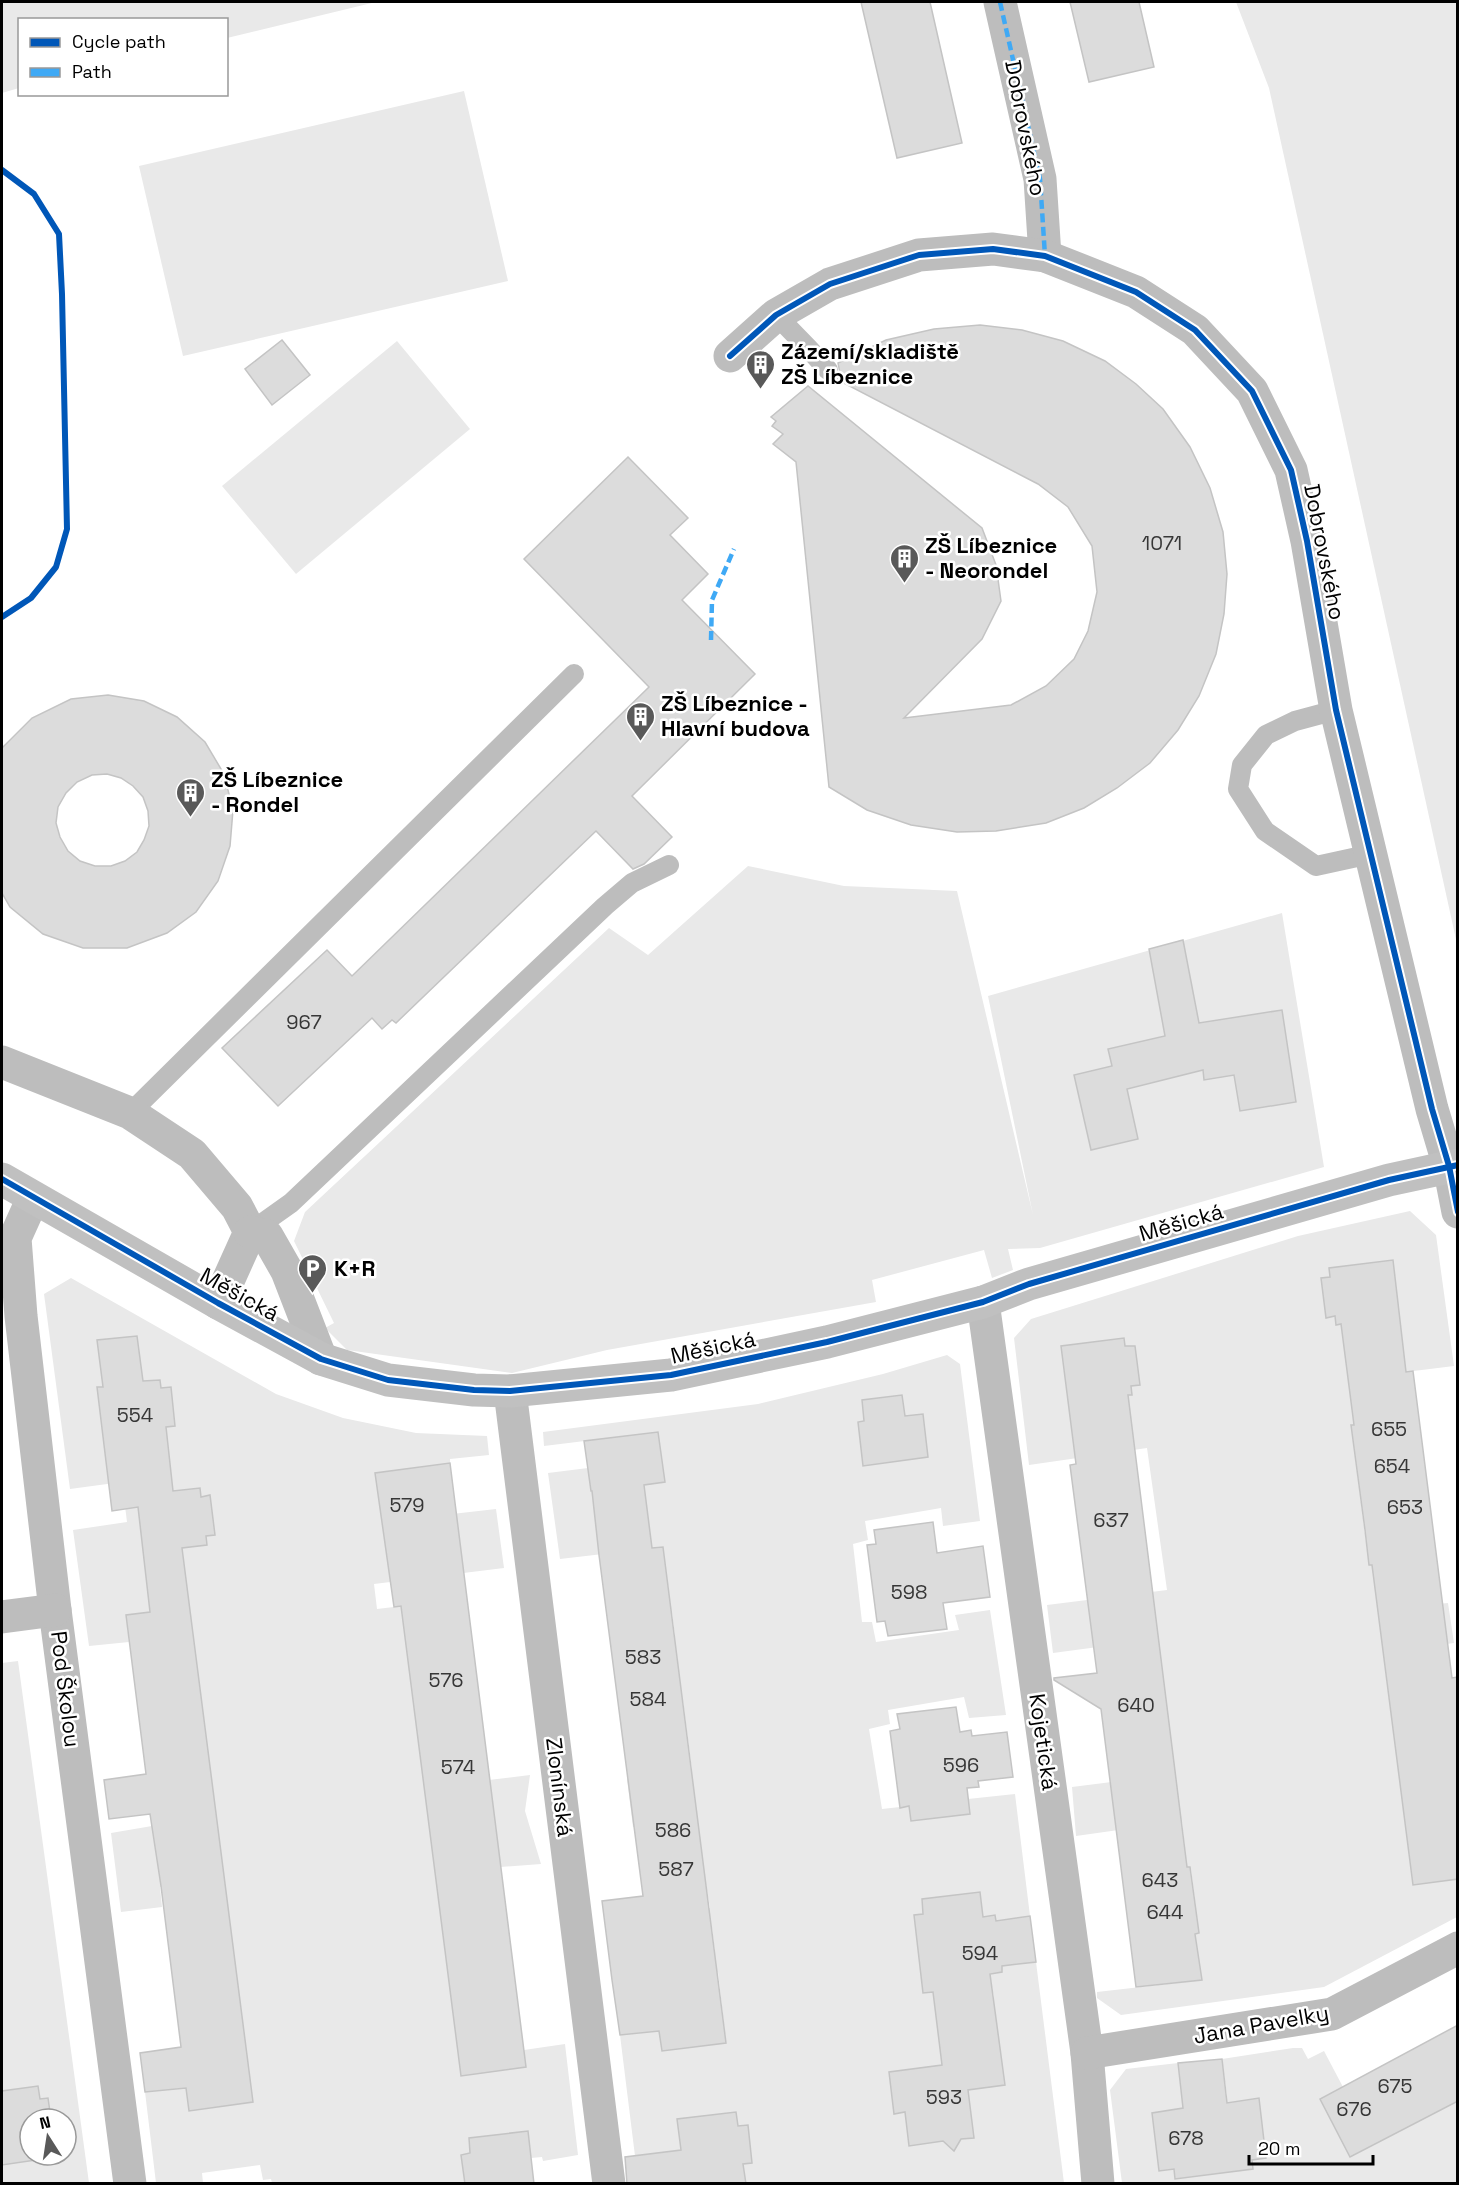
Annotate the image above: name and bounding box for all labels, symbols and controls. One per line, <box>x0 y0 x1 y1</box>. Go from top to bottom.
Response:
legend <box>18 18 228 96</box>
text: Cycle path <box>72 30 166 53</box>
street label: Dobrovského <box>999 58 1053 198</box>
text: Path <box>72 60 112 83</box>
place label: Zázemí/skladiště ZŠ Líbeznice <box>781 337 959 390</box>
building icon: Zázemí/skladiště ZŠ Líbeznice <box>744 348 776 390</box>
street label: Dobrovského <box>1298 482 1352 622</box>
house number: 1071 <box>1142 530 1182 556</box>
place label: ZŠ Líbeznice - Neorondel <box>925 531 1057 584</box>
building icon: ZŠ Líbeznice - Neorondel <box>888 542 920 584</box>
place label: ZŠ Líbeznice - Hlavní budova <box>661 689 810 742</box>
building icon: ZŠ Líbeznice - Hlavní budova <box>624 700 656 742</box>
place label: ZŠ Líbeznice - Rondel <box>211 765 343 818</box>
building icon: ZŠ Líbeznice - Rondel <box>174 776 206 818</box>
house number: 967 <box>286 1009 322 1035</box>
street label: Měšická <box>1136 1197 1227 1247</box>
parking icon: K+R <box>297 1252 329 1294</box>
place label: K+R <box>334 1254 375 1282</box>
street label: Měšická <box>195 1261 285 1327</box>
street label: Měšická <box>668 1324 759 1370</box>
house number: 554 <box>117 1402 153 1428</box>
house number: 655 <box>1371 1416 1407 1442</box>
house number: 654 <box>1374 1453 1410 1479</box>
house number: 579 <box>389 1492 425 1518</box>
house number: 653 <box>1387 1494 1423 1520</box>
house number: 637 <box>1093 1507 1129 1533</box>
house number: 598 <box>891 1579 927 1605</box>
street label: Pod Školou <box>45 1629 87 1749</box>
house number: 583 <box>625 1644 661 1670</box>
house number: 576 <box>428 1667 464 1693</box>
house number: 584 <box>630 1686 666 1712</box>
street label: Kojetická <box>1023 1692 1065 1793</box>
house number: 640 <box>1117 1692 1155 1718</box>
street label: Zlonínská <box>540 1736 580 1839</box>
house number: 596 <box>943 1752 979 1778</box>
house number: 574 <box>441 1754 475 1780</box>
house number: 586 <box>655 1817 691 1843</box>
house number: 587 <box>658 1856 694 1882</box>
house number: 643 <box>1142 1867 1178 1893</box>
house number: 644 <box>1146 1899 1184 1925</box>
house number: 594 <box>962 1940 998 1966</box>
street label: Jana Pavelky <box>1191 1998 1331 2050</box>
house number: 675 <box>1377 2073 1413 2099</box>
house number: 593 <box>926 2084 962 2110</box>
house number: 676 <box>1336 2096 1372 2122</box>
north arrow <box>18 2107 78 2167</box>
text: N <box>38 2111 52 2134</box>
house number: 678 <box>1168 2125 1204 2151</box>
scale bar <box>1249 2128 1374 2166</box>
text: 20 m <box>1258 2137 1301 2160</box>

